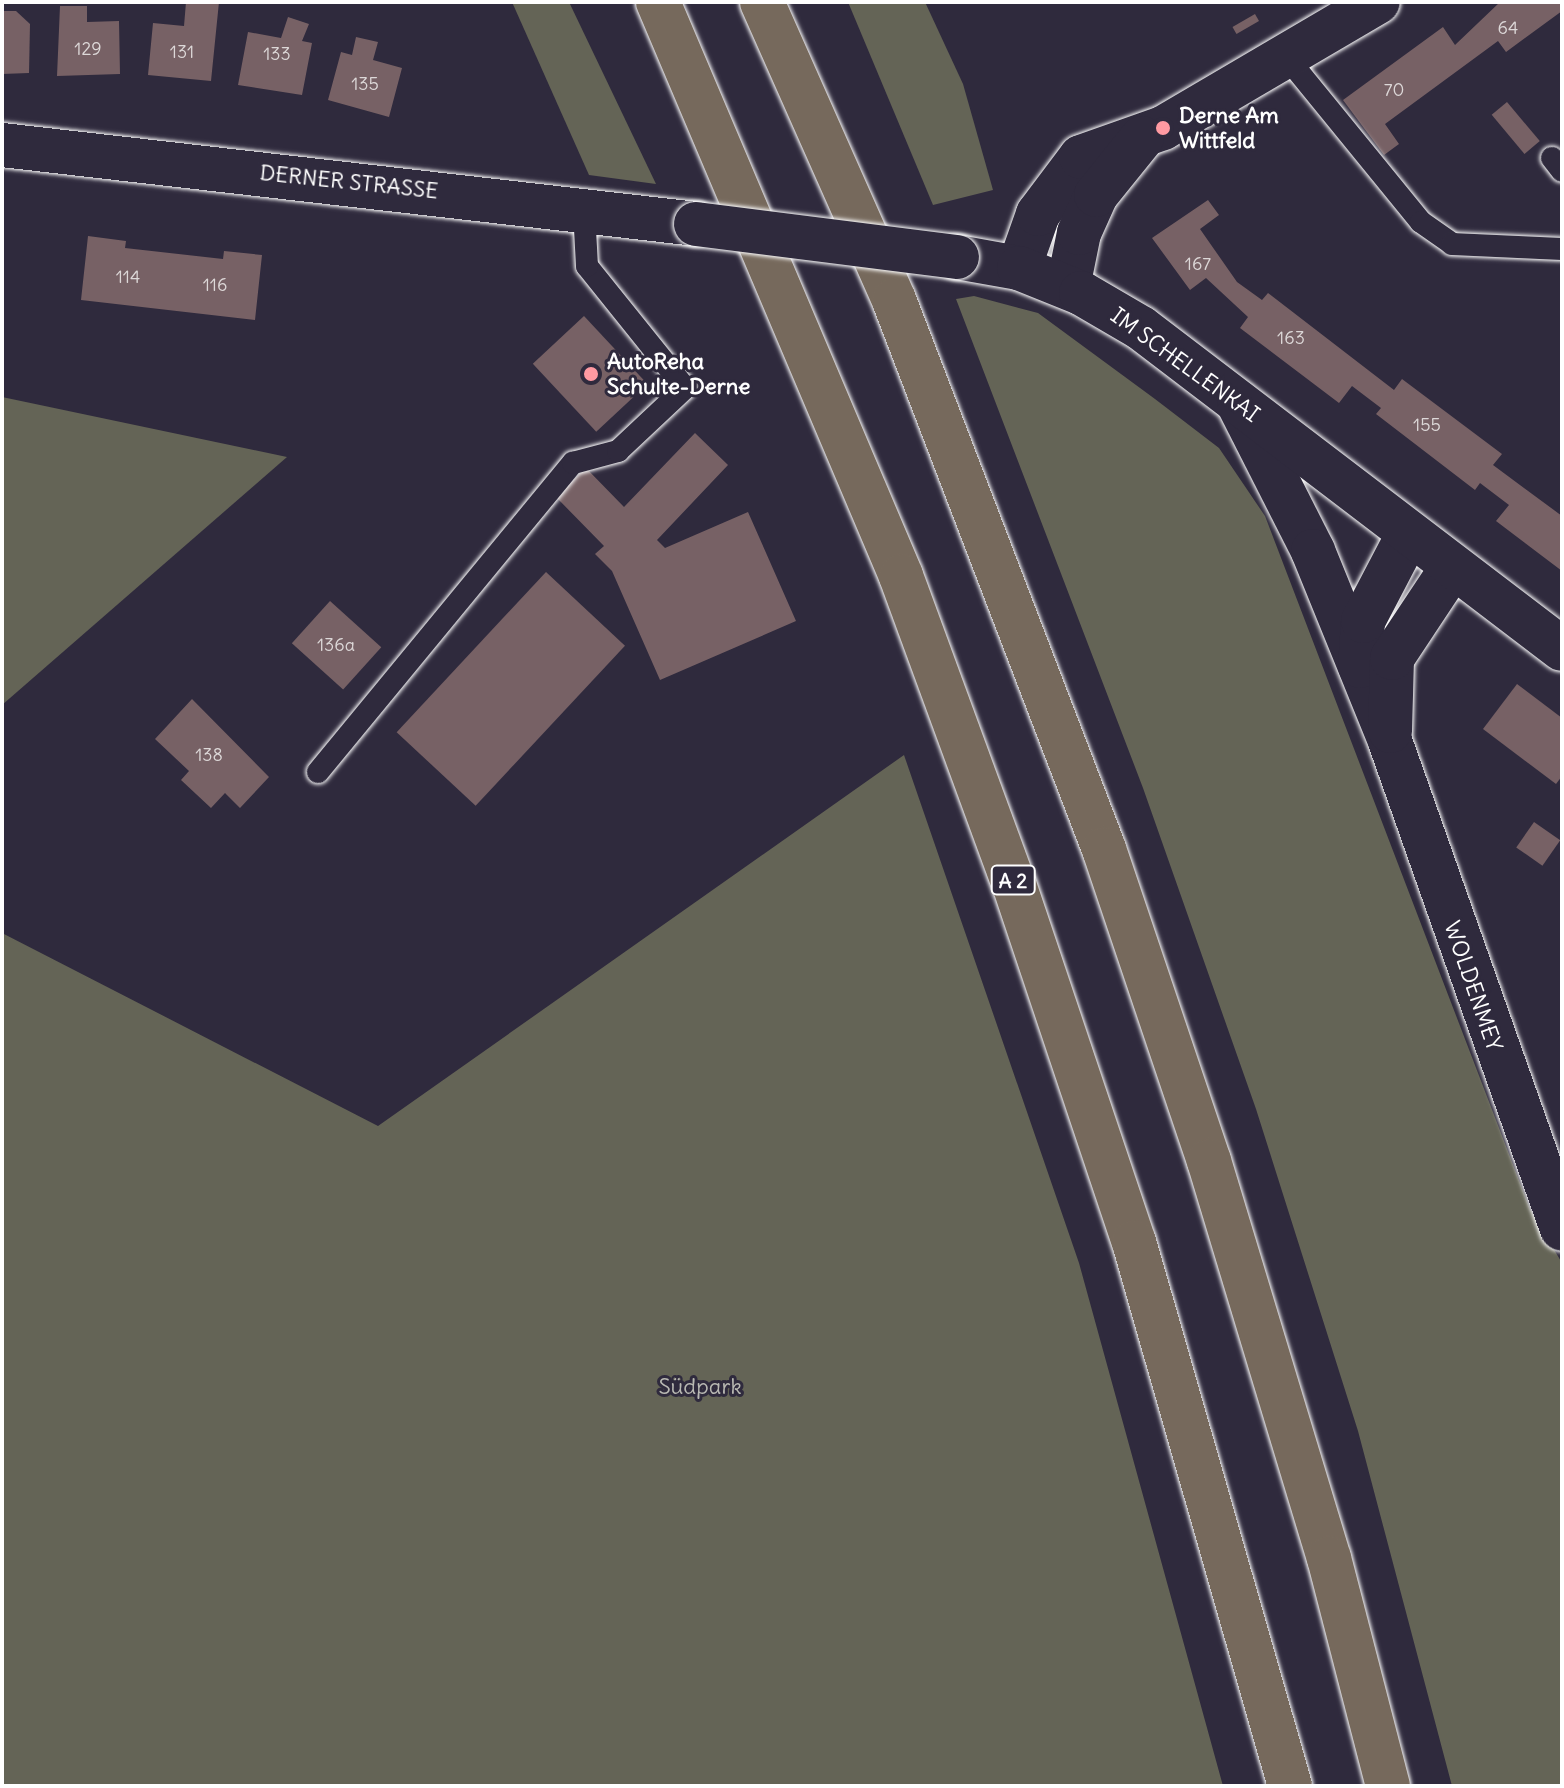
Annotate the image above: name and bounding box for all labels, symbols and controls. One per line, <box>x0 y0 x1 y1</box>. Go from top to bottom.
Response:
house number: 64 <box>1498 17 1518 39</box>
house number: 129 <box>74 38 102 60</box>
house number: 131 <box>170 41 194 63</box>
house number: 133 <box>263 43 291 65</box>
house number: 135 <box>351 73 379 95</box>
house number: 70 <box>1384 79 1404 101</box>
place label: Derne Am Wittfeld <box>1179 102 1279 154</box>
marker: Derne Am Wittfeld <box>1154 119 1172 137</box>
street label: DERNER STRASSE <box>259 160 439 204</box>
house number: 167 <box>1185 253 1211 275</box>
house number: 114 <box>116 266 140 288</box>
house number: 116 <box>203 274 227 296</box>
street label: IM SCHELLENKAI <box>1106 302 1264 428</box>
house number: 163 <box>1277 327 1305 349</box>
place label: AutoReha Schulte-Derne <box>607 348 750 400</box>
marker: AutoReha Schulte-Derne <box>582 365 600 383</box>
house number: 155 <box>1413 414 1441 436</box>
house number: 136a <box>317 634 355 656</box>
house number: 138 <box>195 744 223 766</box>
road number: A 2 <box>989 864 1037 896</box>
street label: WOLDENMEY <box>1438 918 1508 1054</box>
park label: Südpark <box>658 1374 742 1400</box>

